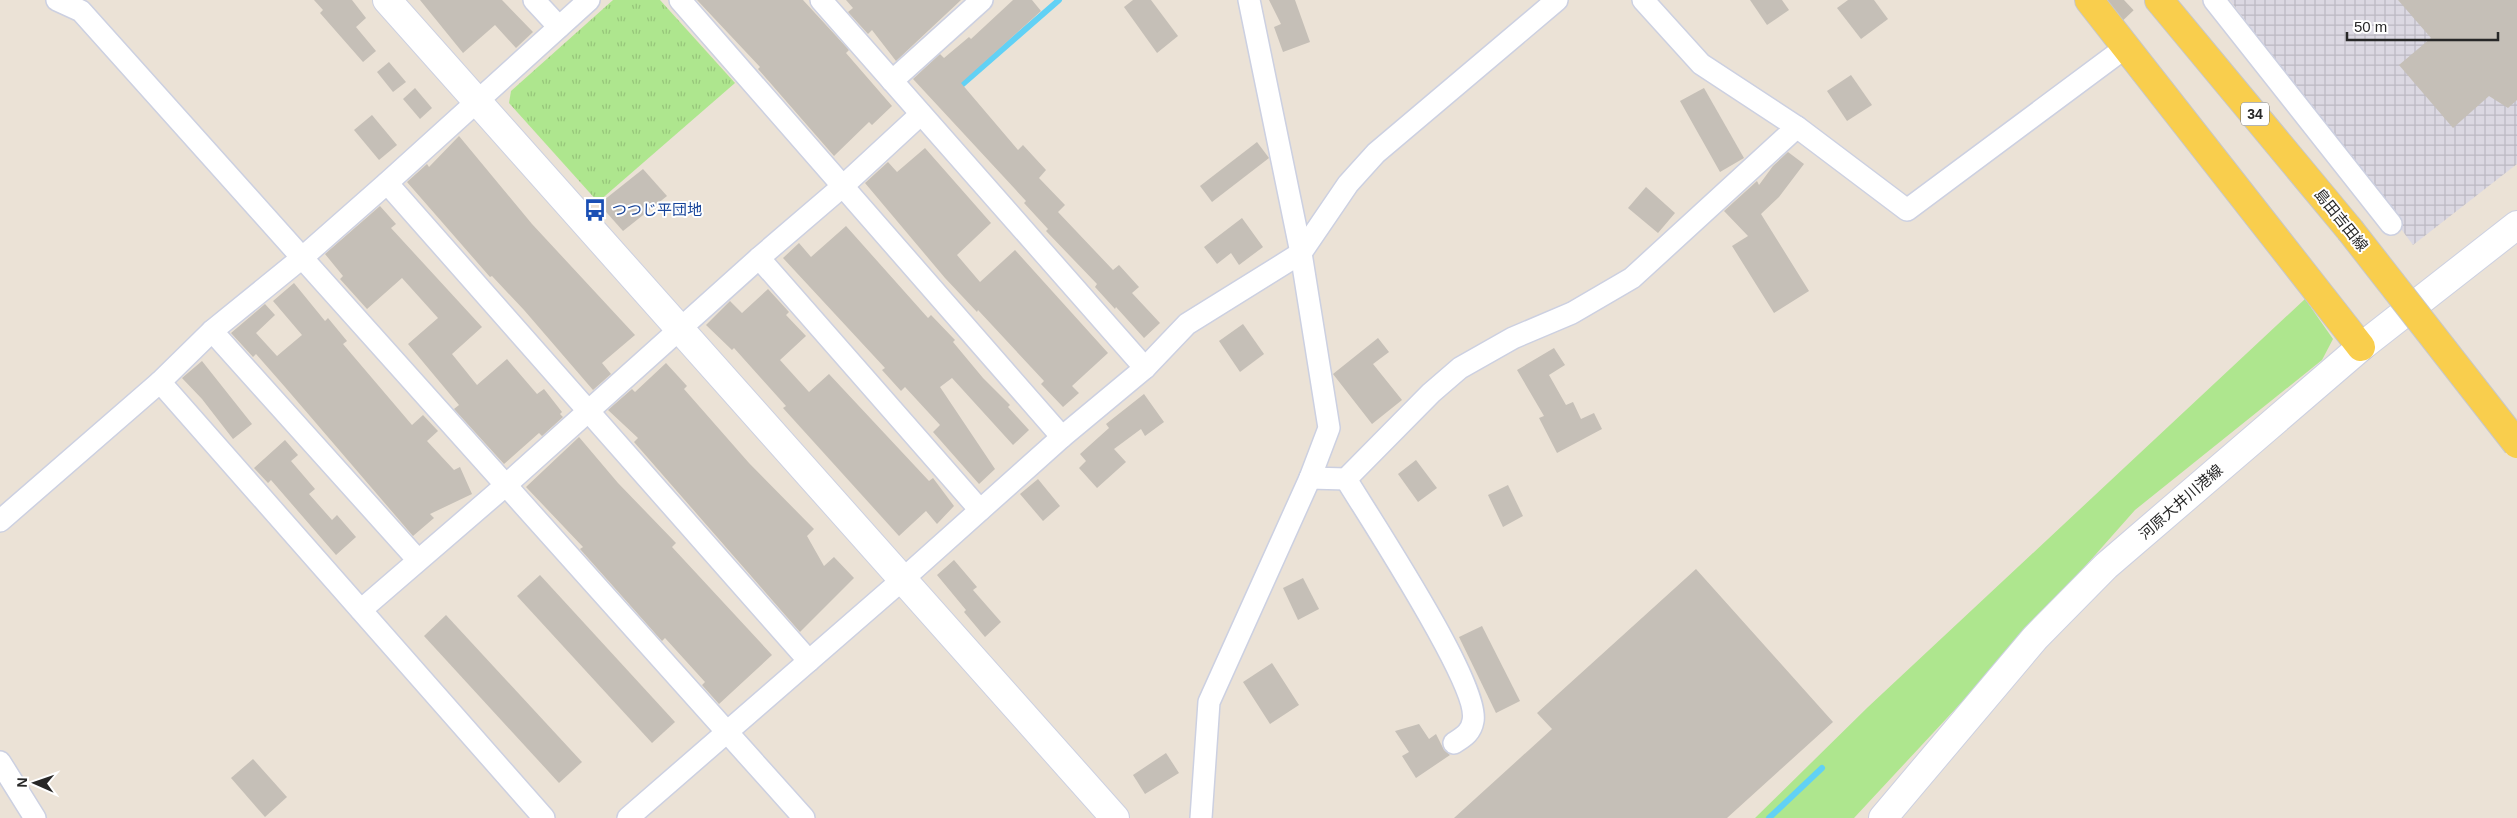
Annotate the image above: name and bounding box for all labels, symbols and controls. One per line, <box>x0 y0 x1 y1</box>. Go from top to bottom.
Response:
scale bar <box>2347 10 2498 42</box>
text: 50 m <box>2354 18 2387 35</box>
road number: 34 <box>2241 102 2269 126</box>
street label: 島田吉田線 <box>2311 185 2372 254</box>
bus stop icon: つつじ平団地 <box>582 197 608 223</box>
place label: つつじ平団地 <box>612 201 702 218</box>
street label: 河原大井川港線 <box>2135 461 2226 542</box>
north arrow <box>10 758 60 808</box>
text: N <box>14 777 30 788</box>

